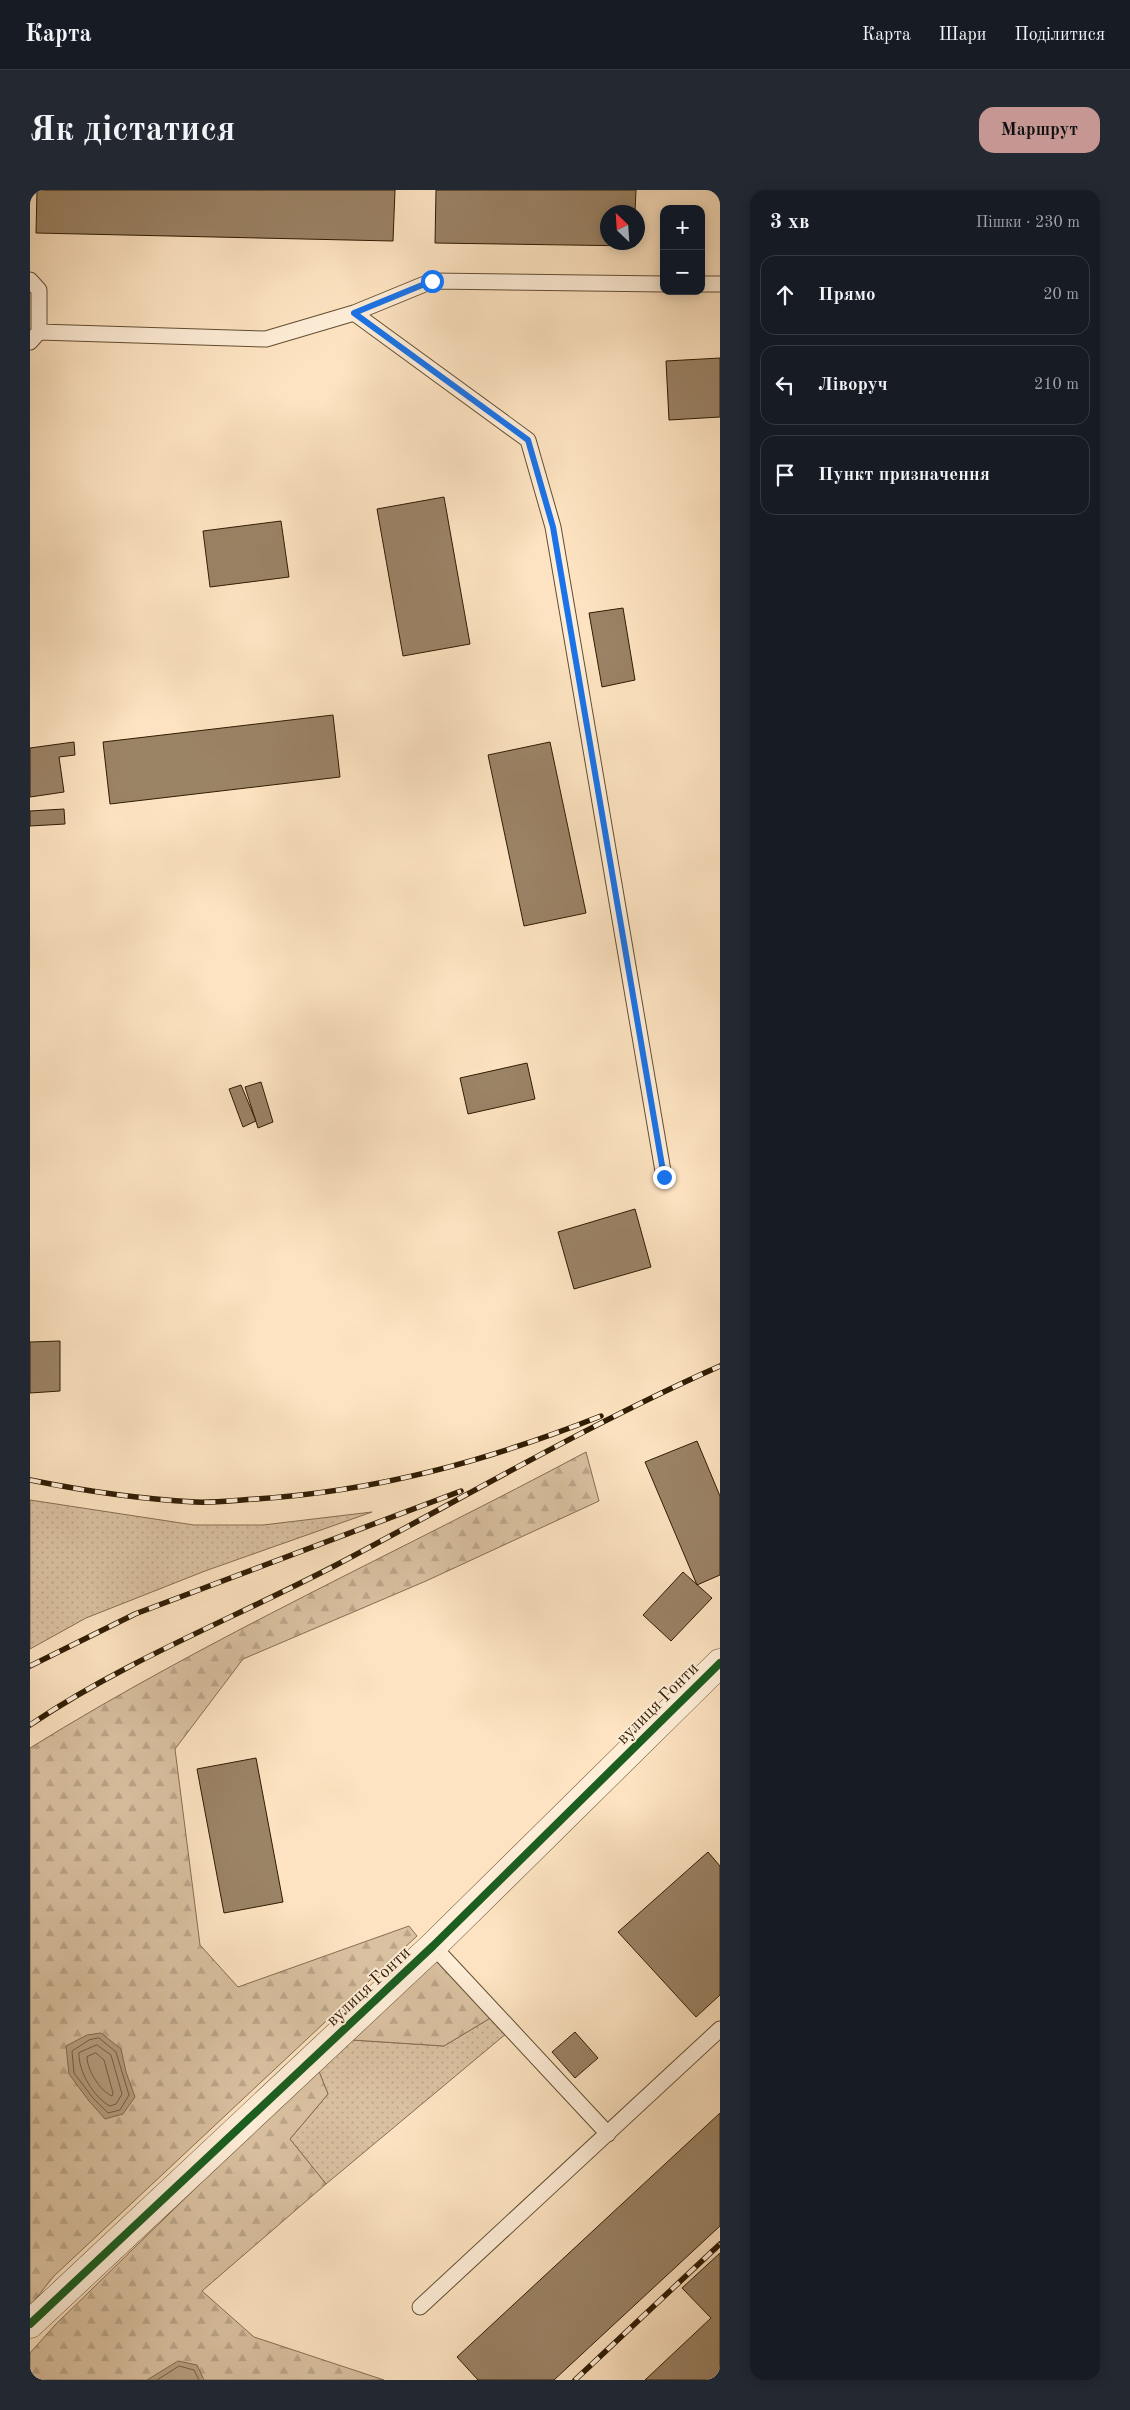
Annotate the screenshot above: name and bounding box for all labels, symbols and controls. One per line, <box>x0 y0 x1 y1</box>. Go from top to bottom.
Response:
text: Карта <box>25 23 92 47</box>
text: Карта <box>862 26 911 44</box>
text: Шари <box>939 26 987 44</box>
text: Поділитися <box>1015 26 1105 44</box>
button: Маршрут <box>979 107 1100 153</box>
text: Як дістатися <box>30 113 235 148</box>
north arrow <box>600 205 645 250</box>
map controls <box>660 205 705 295</box>
button: + <box>660 205 705 250</box>
text: 3 хв <box>770 212 809 233</box>
text: Пішки · 230 m <box>976 215 1080 231</box>
button: − <box>660 250 705 295</box>
route start <box>421 270 444 293</box>
icon: ahead <box>771 281 799 309</box>
text: Прямо <box>818 286 876 305</box>
text: 20 m <box>1043 287 1079 303</box>
icon: left <box>771 371 799 399</box>
text: Ліворуч <box>818 376 888 395</box>
text: 210 m <box>1034 377 1079 393</box>
icon: arrive <box>771 461 799 489</box>
text: Пункт призначення <box>818 466 990 485</box>
route end <box>653 1166 676 1189</box>
street label: вулиця Гонти <box>613 1659 702 1748</box>
street label: вулиця Гонти <box>323 1943 414 2030</box>

